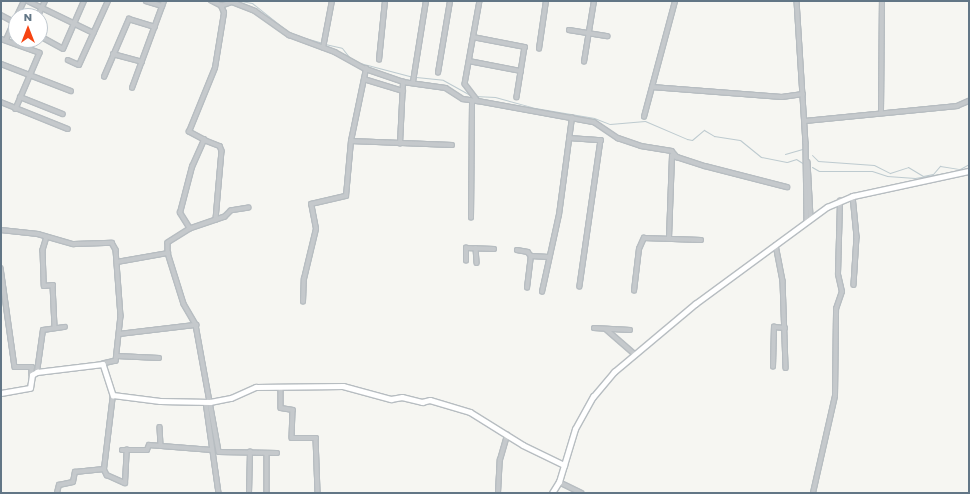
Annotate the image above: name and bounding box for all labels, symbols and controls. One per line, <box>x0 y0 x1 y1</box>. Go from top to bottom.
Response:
north arrow <box>8 8 48 48</box>
text: N <box>24 9 32 25</box>

